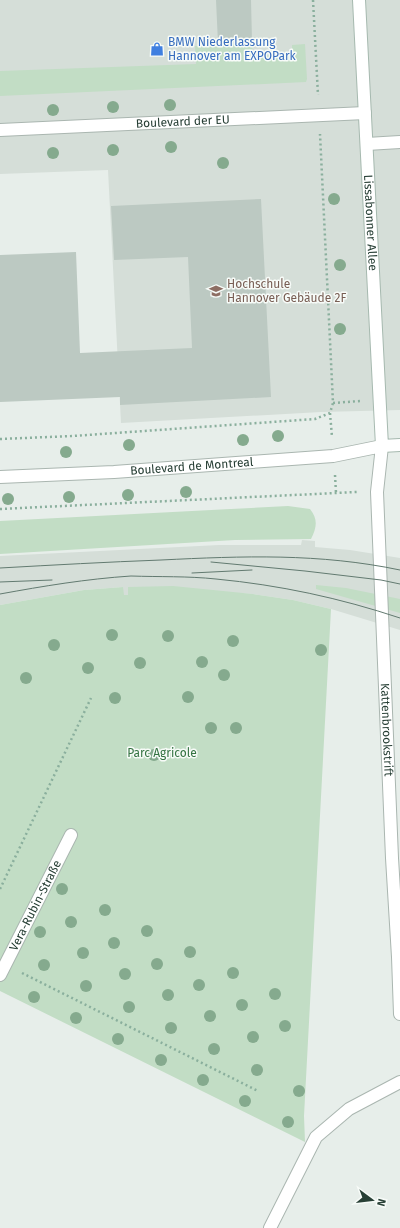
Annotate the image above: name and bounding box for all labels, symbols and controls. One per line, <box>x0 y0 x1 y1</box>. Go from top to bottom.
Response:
place label: BMW Niederlassung Hannover am EXPOPark <box>168 35 297 63</box>
shop icon: BMW Niederlassung Hannover am EXPOPark <box>149 41 165 57</box>
street label: Boulevard der EU <box>135 112 230 131</box>
street label: Lissabonner Allee <box>361 174 380 271</box>
place label: Hochschule Hannover Gebäude 2F <box>227 277 346 305</box>
school or university icon: Hochschule Hannover Gebäude 2F <box>208 283 224 299</box>
street label: Boulevard de Montreal <box>130 455 254 478</box>
street label: Kattenbrookstrift <box>378 683 396 777</box>
park label: Parc Agricole <box>127 746 197 760</box>
street label: Vera-Rubin-Straße <box>6 858 64 953</box>
north arrow <box>352 1180 392 1220</box>
text: N <box>374 1197 388 1208</box>

